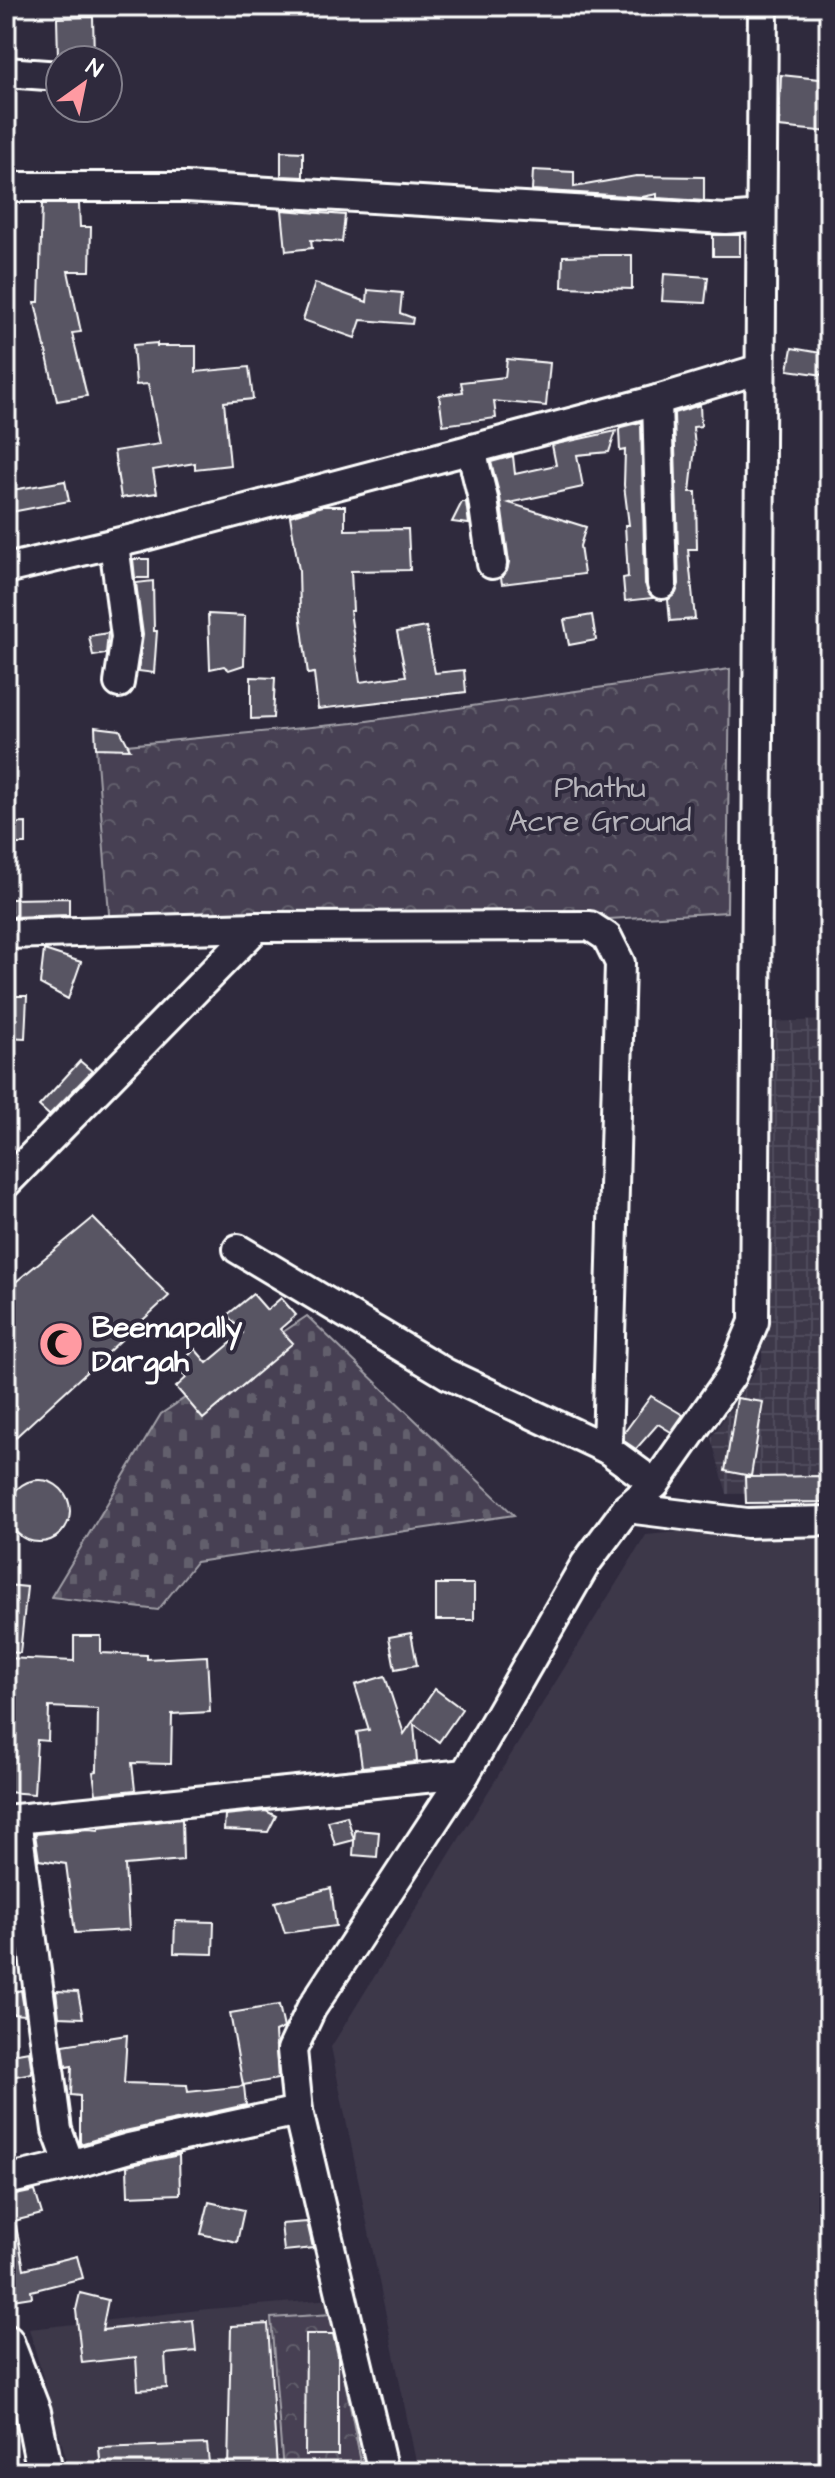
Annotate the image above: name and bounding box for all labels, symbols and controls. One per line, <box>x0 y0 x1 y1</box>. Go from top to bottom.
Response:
north arrow <box>44 44 124 124</box>
text: N <box>80 52 108 85</box>
park label: Phathu Acre Ground <box>509 767 691 843</box>
place label: Beemapally Dargah <box>92 1307 243 1385</box>
mosque icon: Beemapally Dargah <box>37 1320 85 1368</box>

